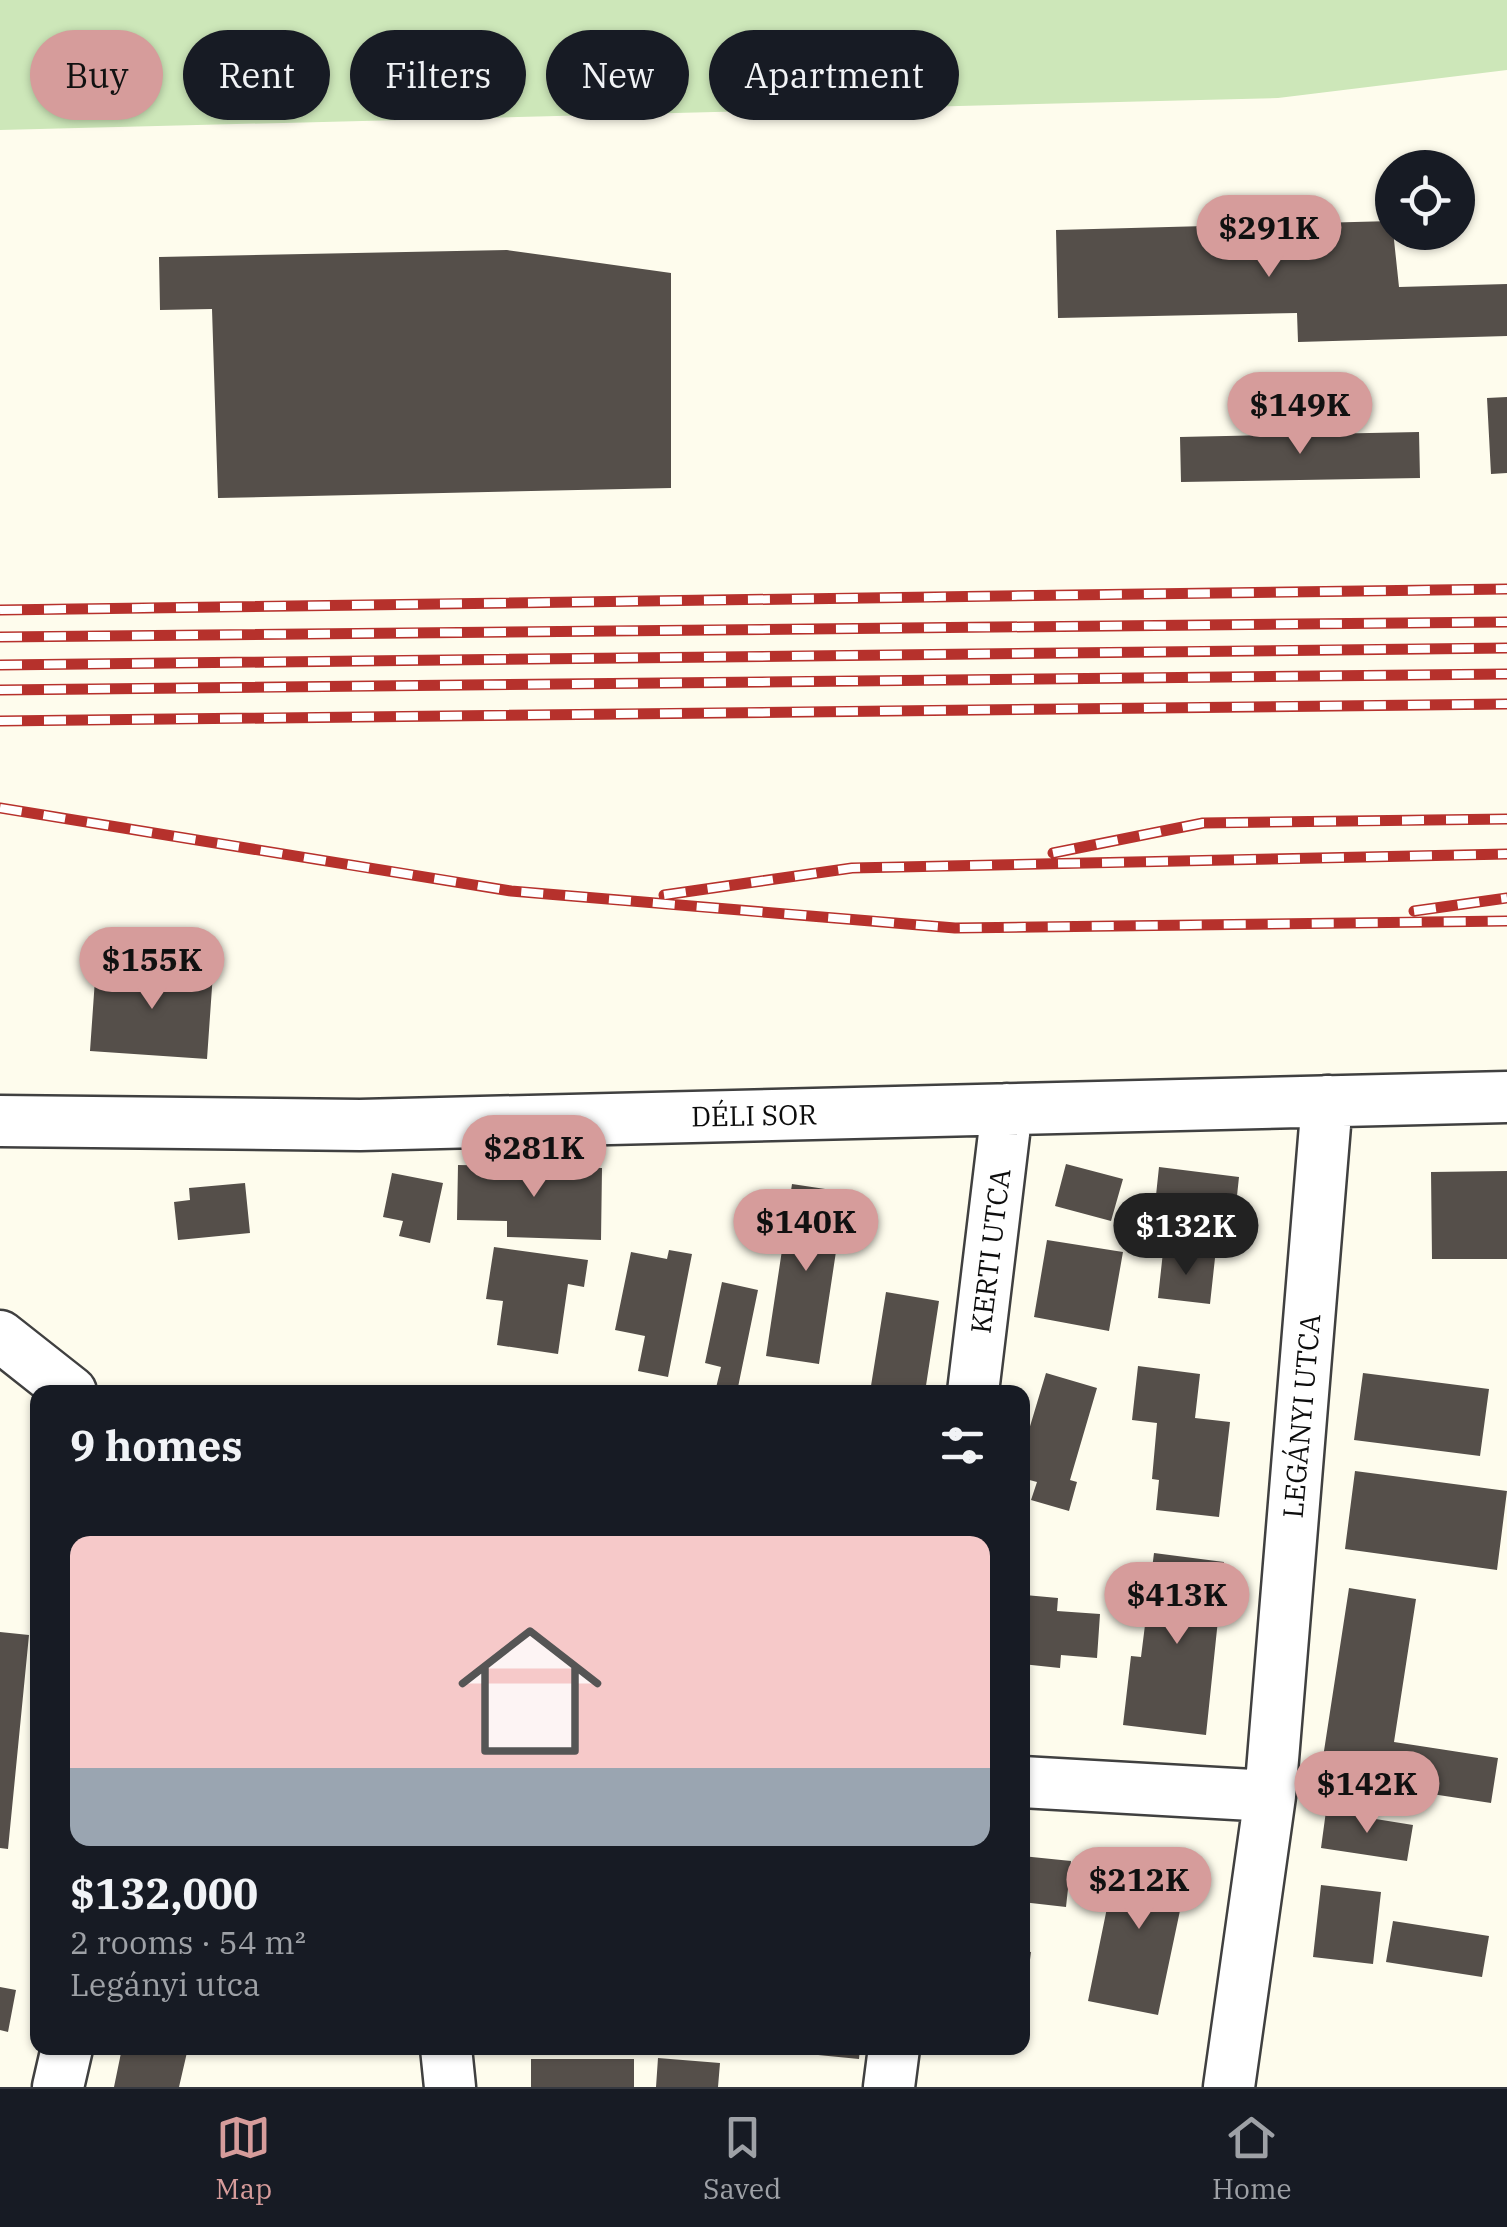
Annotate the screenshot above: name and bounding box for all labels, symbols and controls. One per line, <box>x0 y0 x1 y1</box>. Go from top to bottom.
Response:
chip: Buy <box>30 30 163 120</box>
chip: Rent <box>183 30 330 120</box>
chip: Filters <box>350 30 526 120</box>
chip: New <box>546 30 689 120</box>
chip: Apartment <box>709 30 959 120</box>
map controls <box>1375 150 1475 250</box>
button: locate <box>1375 150 1475 250</box>
pin: $291K <box>1199 195 1339 280</box>
text: $291K <box>1218 206 1320 248</box>
pin: $149K <box>1230 372 1370 457</box>
text: $149K <box>1249 383 1351 425</box>
pin: $155K <box>82 927 222 1012</box>
text: $155K <box>101 938 203 980</box>
street label: DÉLI SOR <box>691 1095 817 1135</box>
pin: $281K <box>464 1115 604 1200</box>
text: $281K <box>483 1126 585 1168</box>
street label: KERTI UTCA <box>962 1166 1018 1336</box>
pin: $140K <box>736 1189 876 1274</box>
pin: $132K <box>1116 1193 1256 1278</box>
text: $140K <box>755 1200 857 1242</box>
text: $132K <box>1135 1204 1237 1246</box>
street label: LEGÁNYI UTCA <box>1274 1312 1328 1520</box>
text: 9 homes <box>70 1418 243 1473</box>
icon: filters <box>935 1418 990 1473</box>
pin: $413K <box>1107 1562 1247 1647</box>
text: $413K <box>1126 1573 1228 1615</box>
icon: home <box>440 1601 620 1781</box>
pin: $142K <box>1297 1751 1437 1836</box>
text: $142K <box>1316 1762 1418 1804</box>
pin: $212K <box>1069 1847 1209 1932</box>
text: $212K <box>1088 1858 1190 1900</box>
text: $132,000 <box>70 1866 258 1921</box>
text: 2 rooms · 54 m² <box>70 1921 306 1963</box>
text: Legányi utca <box>70 1963 261 2005</box>
tab: Map <box>215 2110 272 2207</box>
tab: Saved <box>703 2110 781 2207</box>
tab: Home <box>1212 2110 1292 2207</box>

